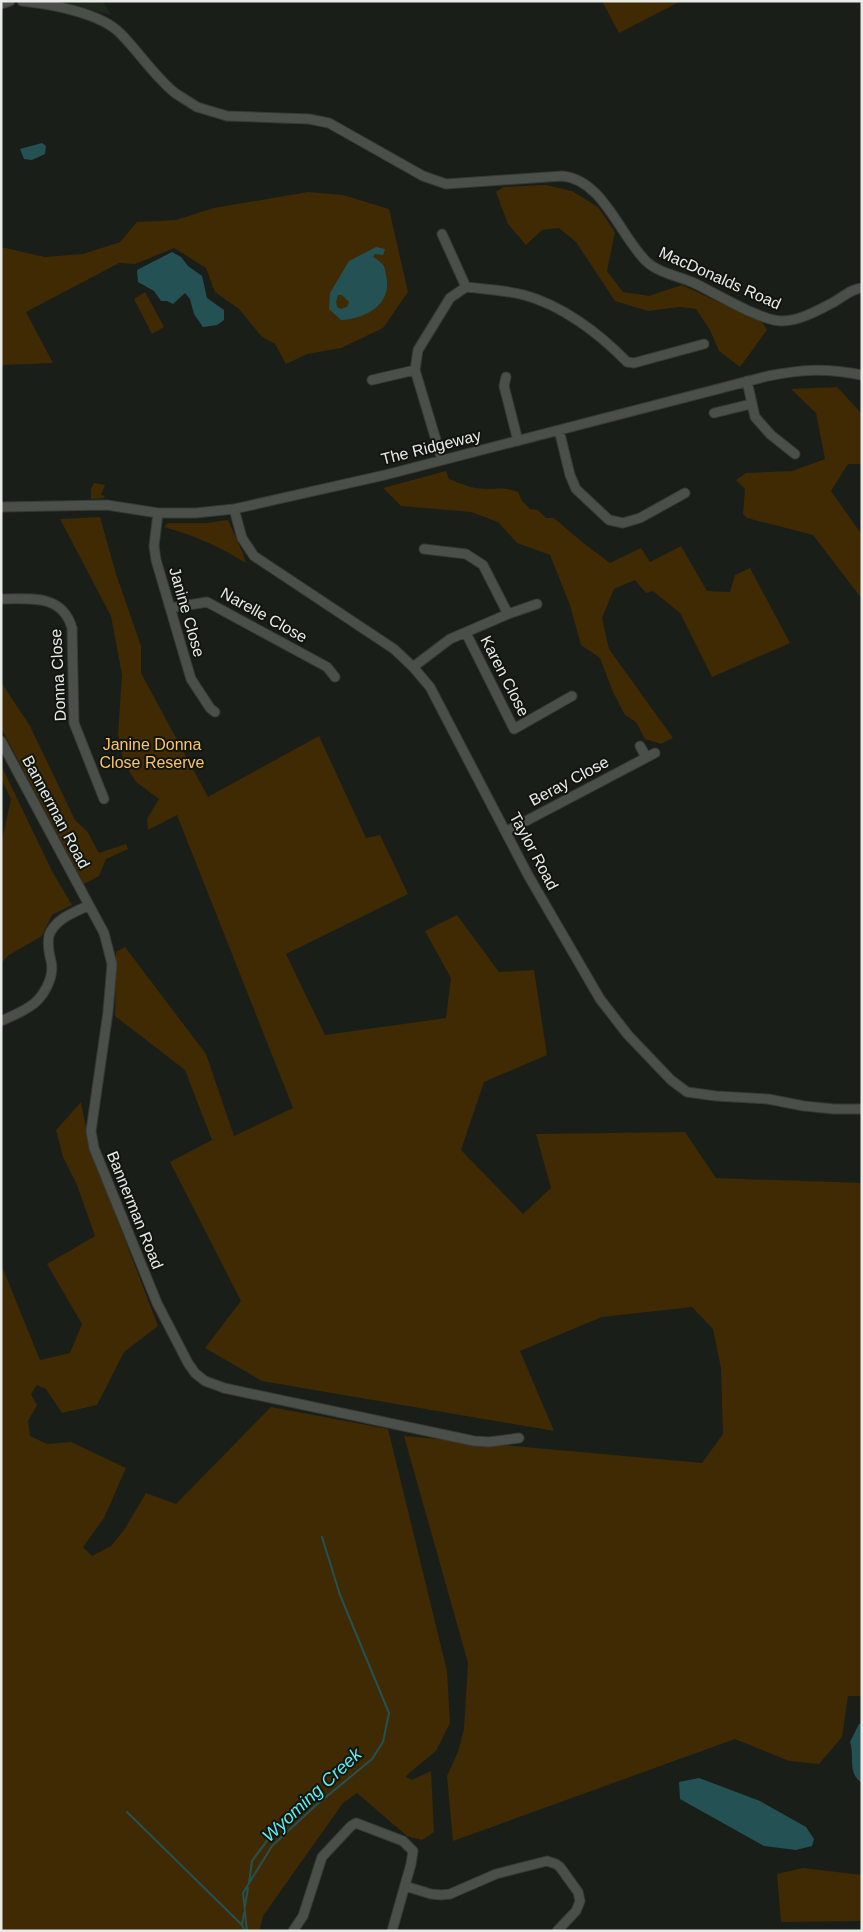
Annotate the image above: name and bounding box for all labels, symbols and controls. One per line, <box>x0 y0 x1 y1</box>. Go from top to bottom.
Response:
street label: MacDonalds Road <box>656 243 784 313</box>
street label: The Ridgeway <box>379 426 483 468</box>
street label: Janine Close <box>166 565 208 659</box>
street label: Narelle Close <box>218 584 310 646</box>
street label: Donna Close <box>47 628 69 722</box>
street label: Karen Close <box>477 633 533 719</box>
park label: Janine Donna Close Reserve <box>100 736 205 771</box>
street label: Bannerman Road <box>19 753 93 871</box>
street label: Beray Close <box>527 753 612 809</box>
street label: Taylor Road <box>506 809 562 893</box>
street label: Bannerman Road <box>104 1149 166 1271</box>
water label: Wyoming Creek <box>258 1743 366 1846</box>

